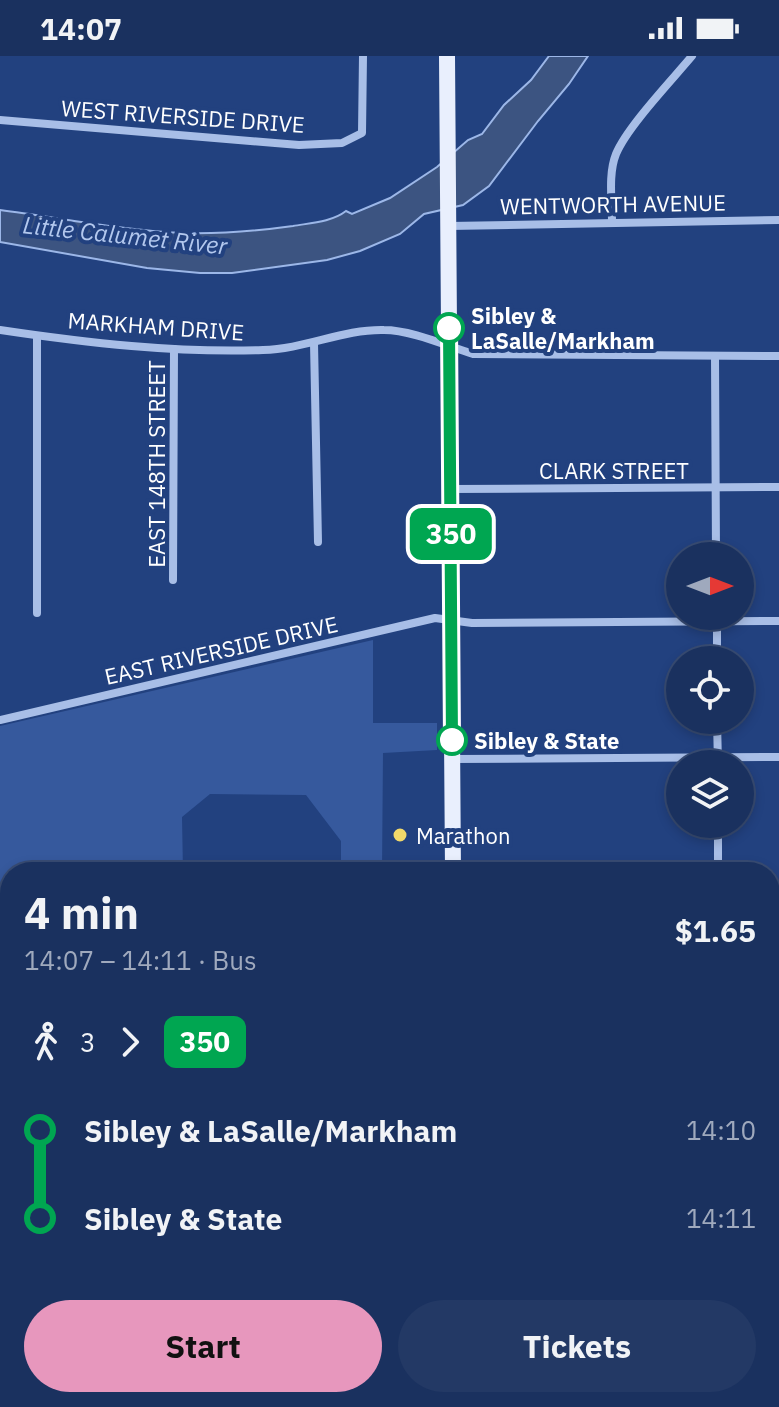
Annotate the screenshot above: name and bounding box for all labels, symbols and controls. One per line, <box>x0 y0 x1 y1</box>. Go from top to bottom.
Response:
text: 14:07 <box>40 9 122 48</box>
street label: WEST RIVERSIDE DRIVE <box>60 93 306 139</box>
street label: WENTWORTH AVENUE <box>500 188 726 220</box>
water label: Little Calumet River <box>21 208 230 262</box>
place label: Sibley & LaSalle/Markham <box>471 301 655 355</box>
street label: MARKHAM DRIVE <box>67 305 245 347</box>
marker: Sibley & LaSalle/Markham <box>434 313 464 343</box>
street label: EAST 148TH STREET <box>142 360 171 568</box>
street label: CLARK STREET <box>539 456 689 485</box>
line badge: 350 <box>405 508 497 560</box>
text: 350 <box>426 515 476 552</box>
north arrow <box>666 542 754 630</box>
map controls <box>666 542 754 838</box>
street label: EAST RIVERSIDE DRIVE <box>101 609 341 691</box>
button: locate <box>666 646 754 734</box>
marker: Sibley & State <box>437 725 467 755</box>
place label: Sibley & State <box>474 726 619 755</box>
button: layers <box>666 750 754 838</box>
place label: Marathon <box>416 821 510 850</box>
marker: Marathon <box>391 826 409 844</box>
text: 4 min <box>24 884 139 941</box>
text: $1.65 <box>675 911 756 950</box>
text: 14:07 – 14:11 · Bus <box>24 943 257 977</box>
icon: walk <box>24 1020 68 1064</box>
icon: forward <box>108 1020 152 1064</box>
text: 350 <box>180 1023 230 1060</box>
text: 3 <box>80 1025 96 1059</box>
text: Sibley & LaSalle/Markham <box>84 1111 457 1150</box>
text: 14:10 <box>686 1113 756 1147</box>
text: Sibley & State <box>84 1199 282 1238</box>
text: 14:11 <box>686 1201 756 1235</box>
button: Start <box>24 1300 382 1392</box>
button: Tickets <box>398 1300 756 1392</box>

